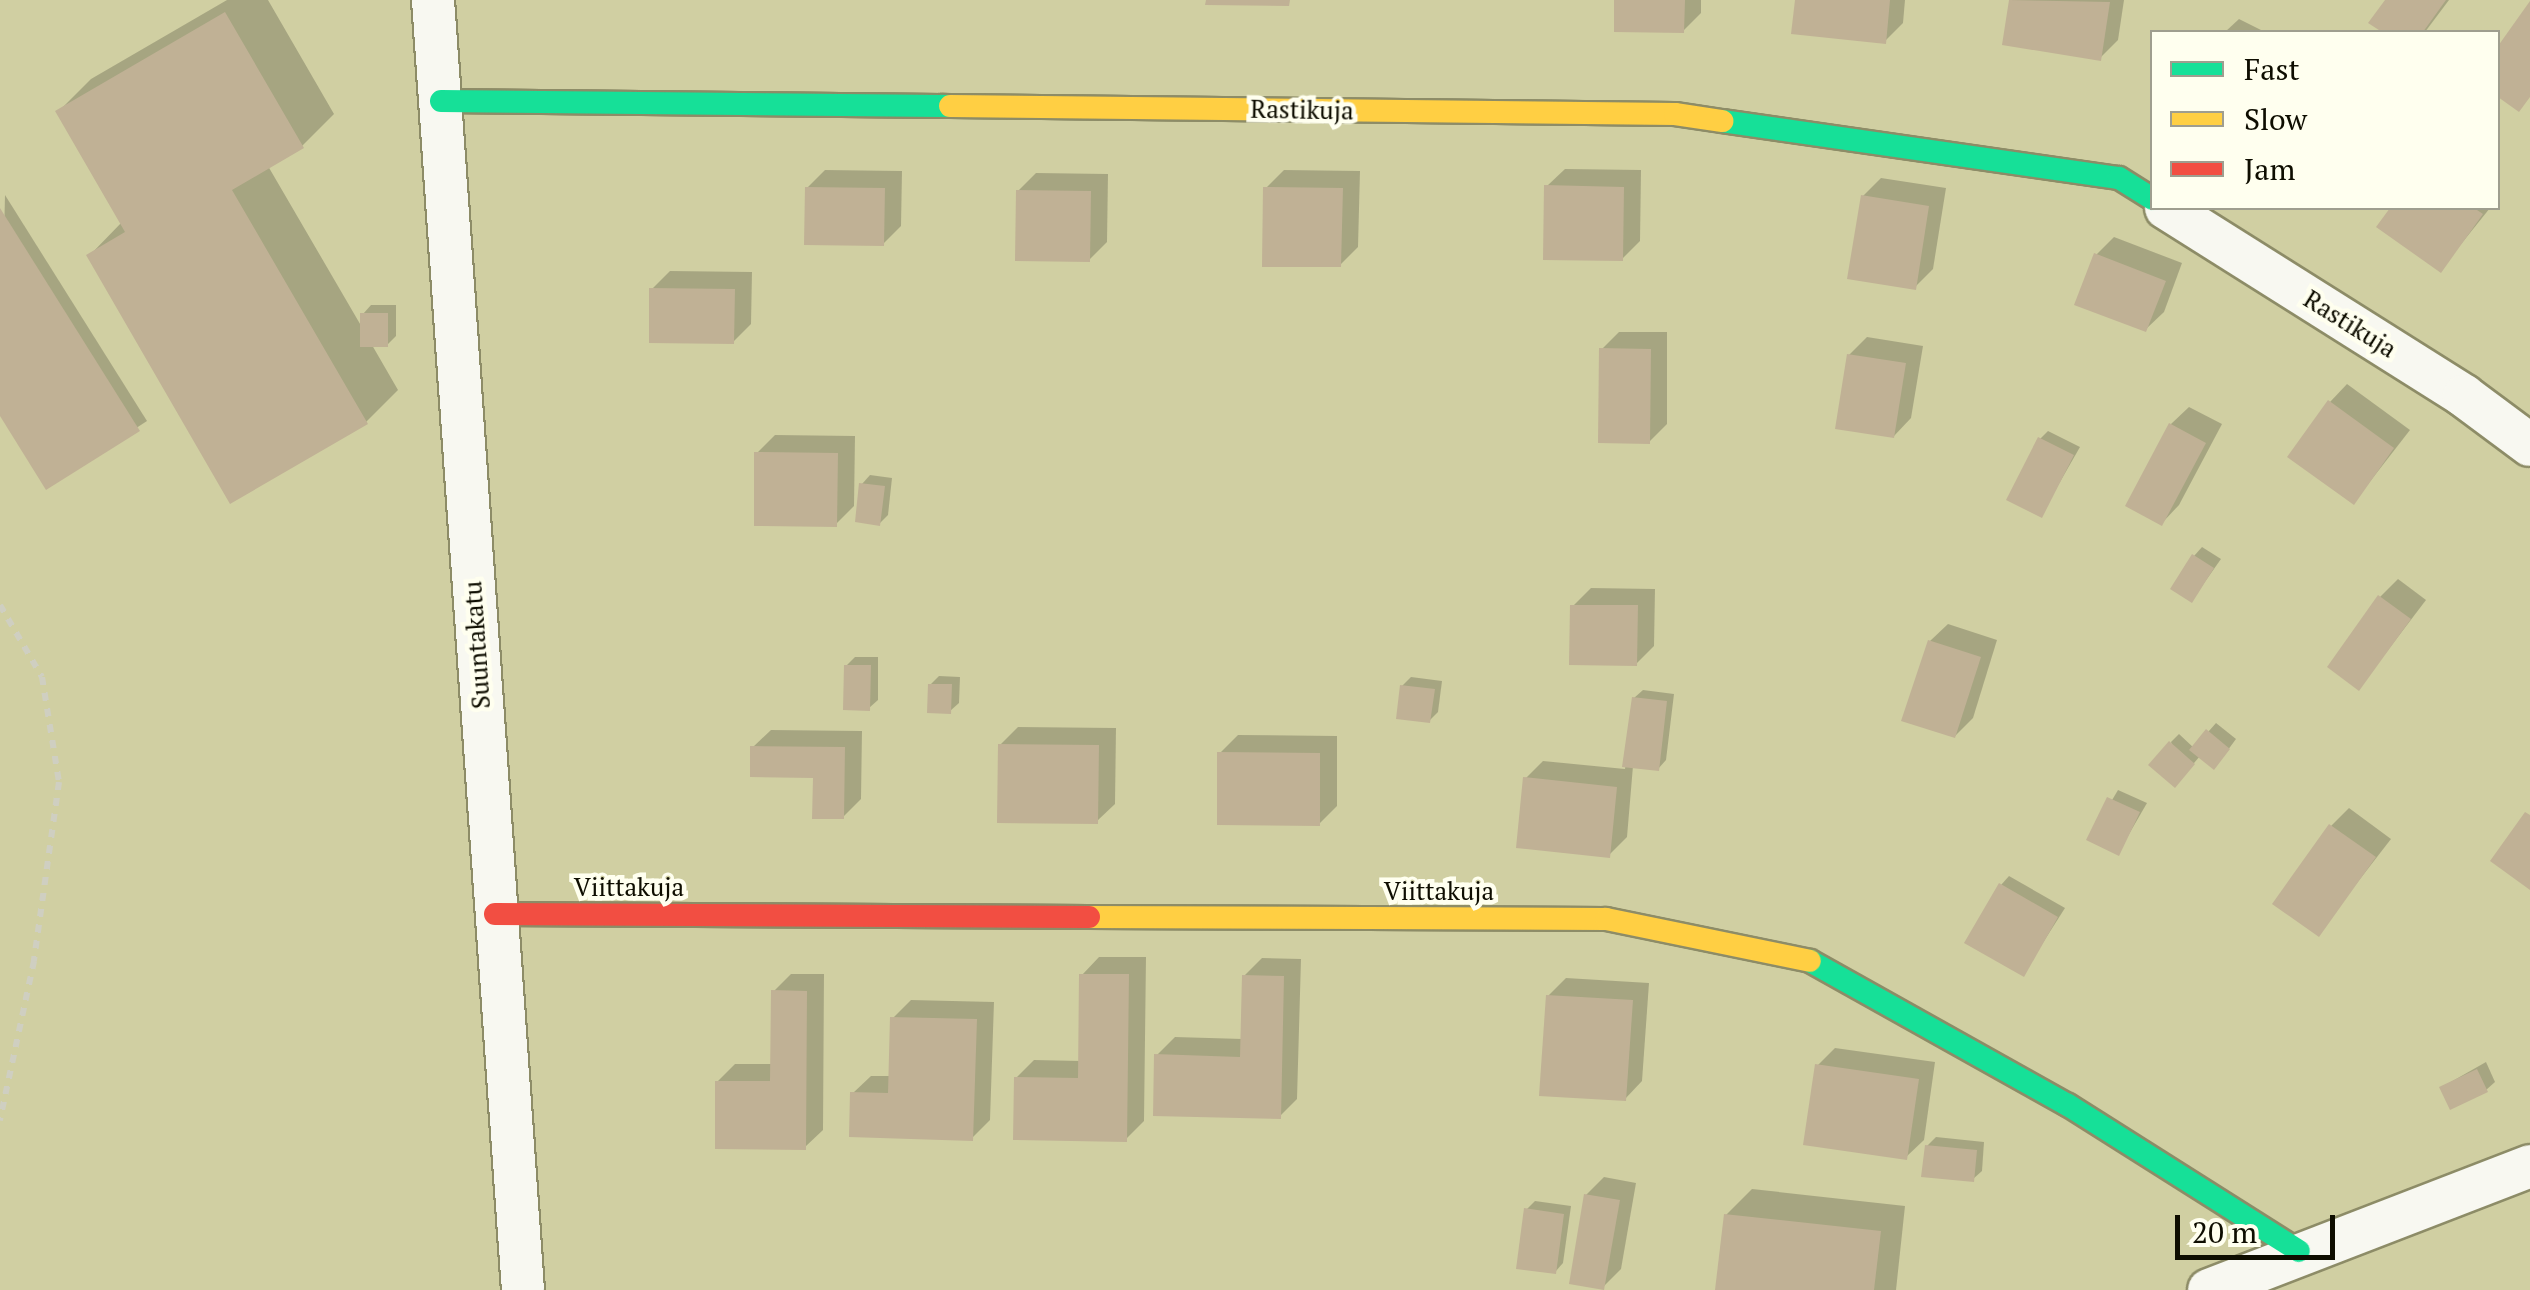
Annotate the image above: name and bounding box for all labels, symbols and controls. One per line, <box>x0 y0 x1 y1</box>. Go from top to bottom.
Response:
legend <box>2150 30 2500 210</box>
text: Fast <box>2244 49 2300 89</box>
street label: Rastikuja <box>1250 94 1354 126</box>
text: Slow <box>2244 99 2307 139</box>
text: Jam <box>2244 149 2295 189</box>
street label: Rastikuja <box>2298 284 2402 364</box>
street label: Suuntakatu <box>458 580 496 710</box>
street label: Viittakuja <box>574 872 684 902</box>
street label: Viittakuja <box>1384 876 1494 906</box>
scale bar <box>2180 1195 2340 1257</box>
text: 20 m <box>2192 1212 2257 1252</box>

